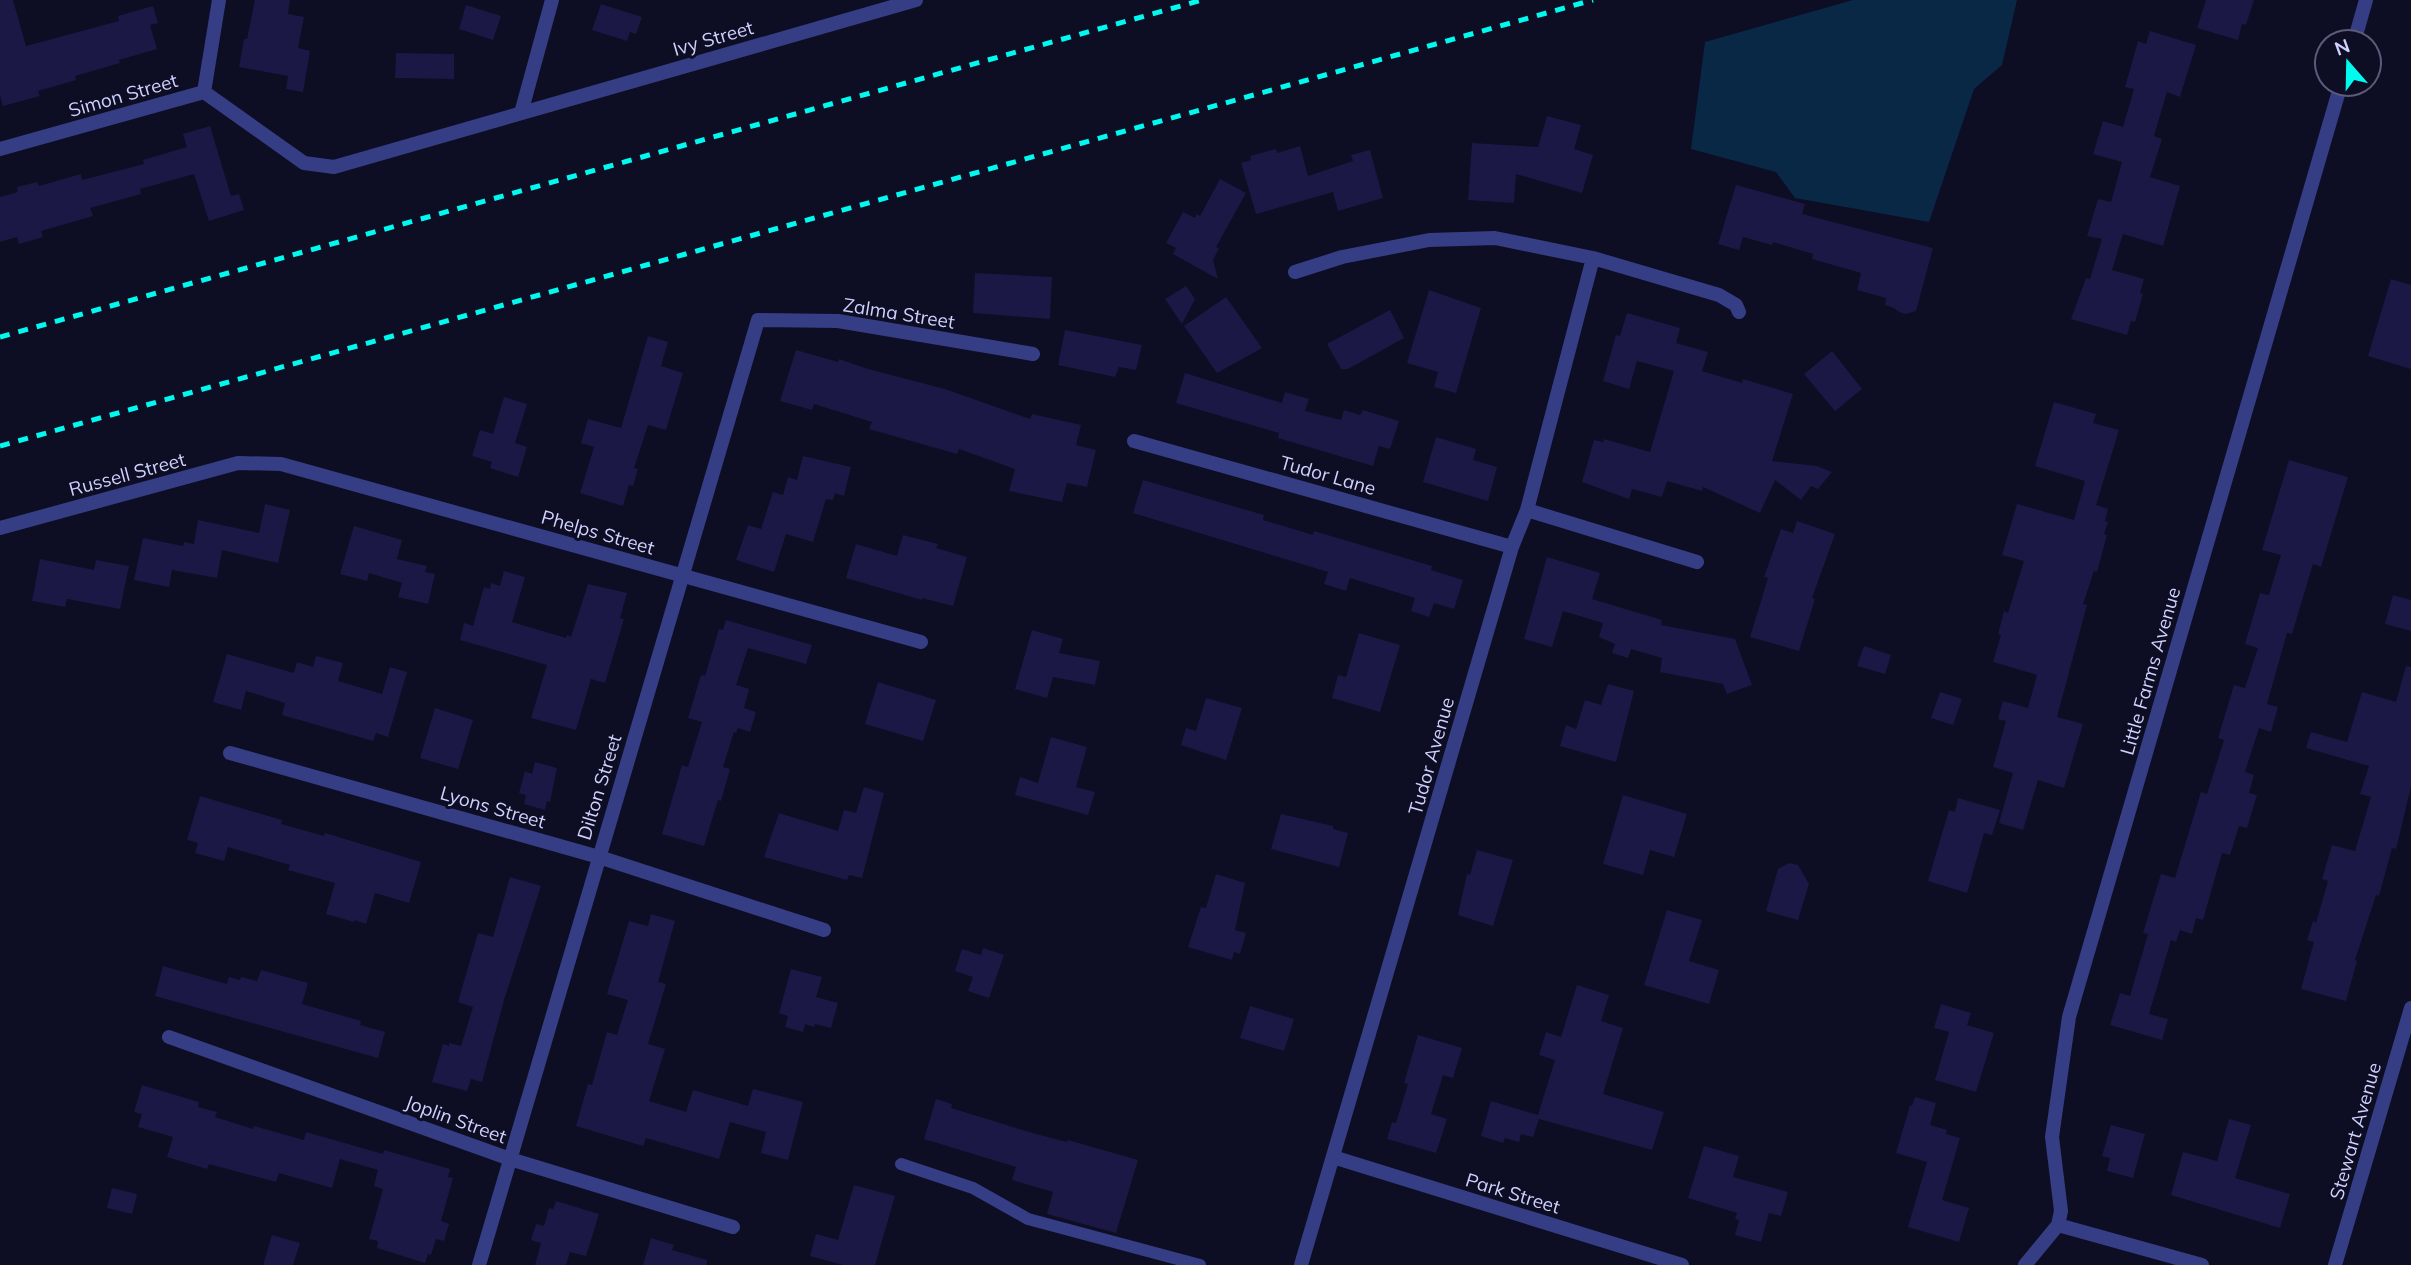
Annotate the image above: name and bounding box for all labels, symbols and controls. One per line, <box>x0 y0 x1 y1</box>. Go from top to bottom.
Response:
street label: Ivy Street <box>670 15 756 61</box>
north arrow <box>2313 28 2383 98</box>
text: N <box>2331 33 2353 61</box>
street label: Simon Street <box>66 68 181 122</box>
street label: Zalma Street <box>841 292 957 334</box>
street label: Russell Street <box>66 447 188 501</box>
street label: Tudor Lane <box>1277 450 1379 500</box>
street label: Phelps Street <box>539 504 658 560</box>
street label: Little Farms Avenue <box>2115 584 2185 758</box>
street label: Tudor Avenue <box>1403 694 1459 818</box>
street label: Dilton Street <box>572 731 627 843</box>
street label: Lyons Street <box>438 781 549 834</box>
street label: Stewart Avenue <box>2324 1060 2386 1202</box>
street label: Joplin Street <box>402 1090 510 1149</box>
street label: Park Street <box>1463 1167 1563 1219</box>

